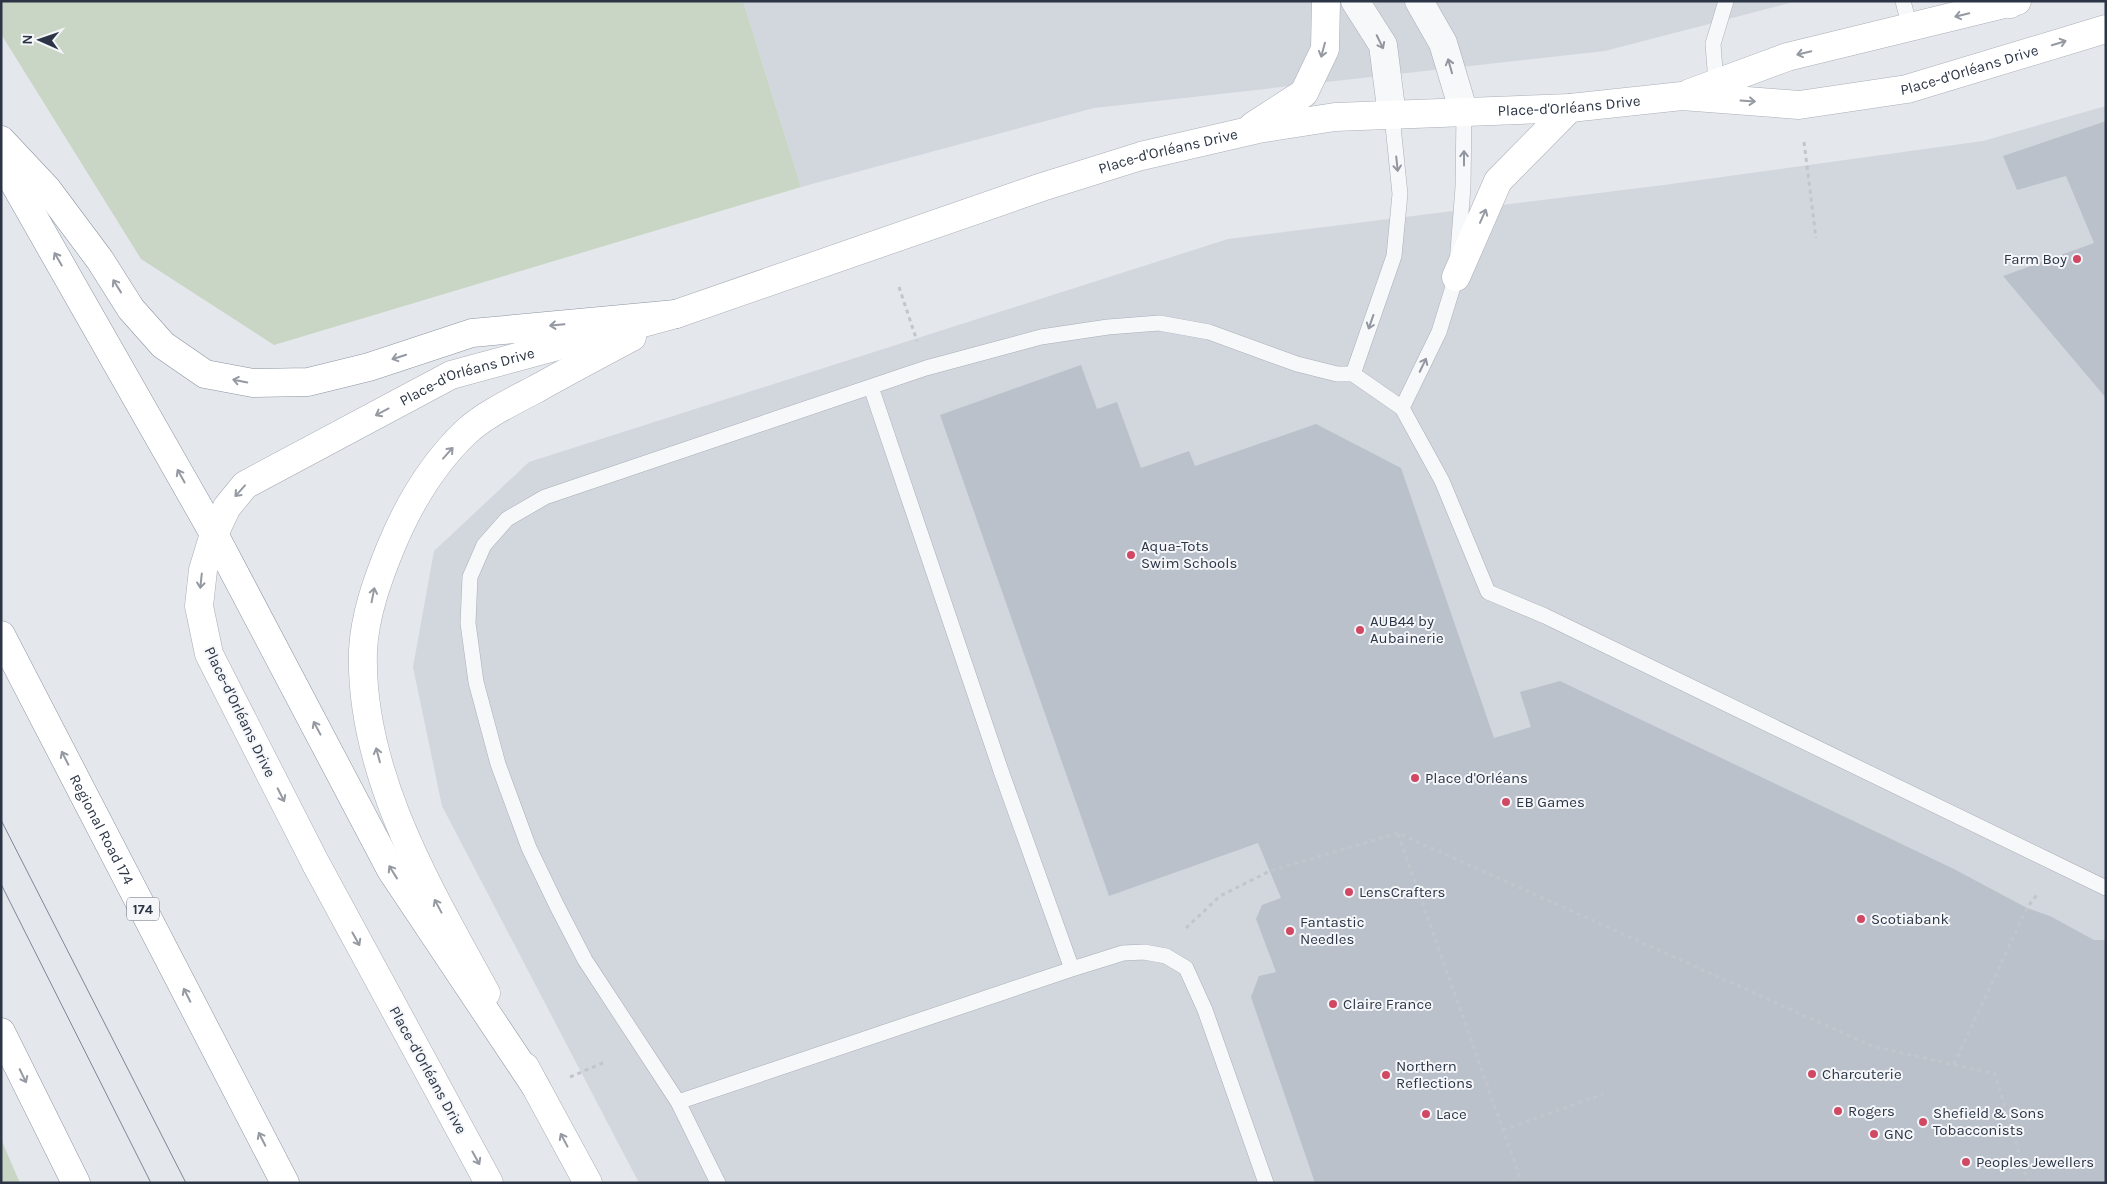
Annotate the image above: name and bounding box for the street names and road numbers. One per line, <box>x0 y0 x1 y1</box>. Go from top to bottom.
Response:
street label: Place-d'Orléans Drive <box>1899 41 2040 99</box>
street label: Place-d'Orléans Drive <box>1497 92 1641 120</box>
street label: Place-d'Orléans Drive <box>1096 125 1239 178</box>
street label: Place-d'Orléans Drive <box>396 344 537 410</box>
street label: Place-d'Orléans Drive <box>201 644 279 780</box>
street label: Regional Road 174 <box>66 771 138 888</box>
road number: 174 <box>127 898 159 921</box>
street label: Place-d'Orléans Drive <box>385 1003 471 1137</box>

